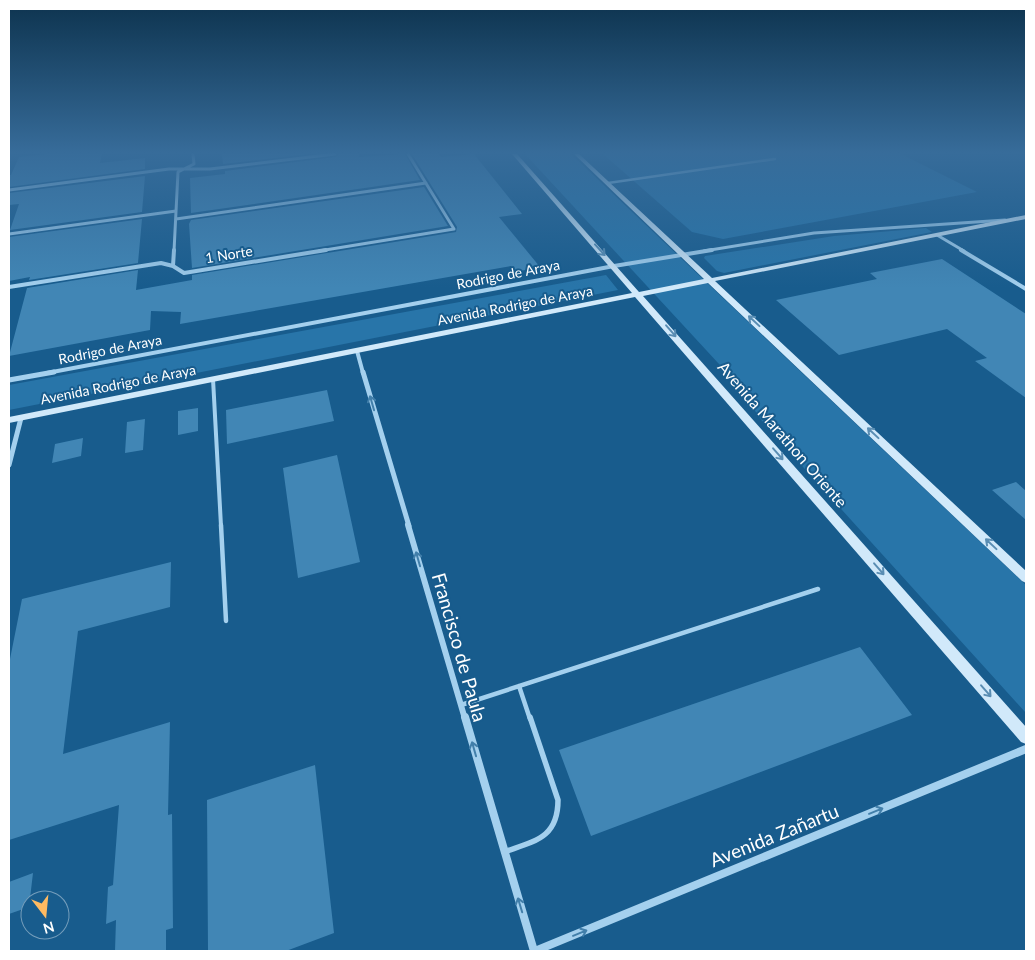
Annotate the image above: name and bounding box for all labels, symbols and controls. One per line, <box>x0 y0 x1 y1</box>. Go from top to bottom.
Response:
street label: 1 Norte <box>204 242 254 266</box>
one-way arrow <box>594 243 605 256</box>
street label: Rodrigo de Araya <box>455 256 561 292</box>
street label: Avenida Rodrigo de Araya <box>436 282 594 328</box>
one-way arrow <box>748 315 761 327</box>
one-way arrow <box>666 325 677 338</box>
street label: Rodrigo de Araya <box>57 331 163 367</box>
street label: Avenida Marathon Oriente <box>714 357 852 511</box>
street label: Avenida Rodrigo de Araya <box>39 361 197 407</box>
one-way arrow <box>367 396 377 412</box>
one-way arrow <box>866 427 879 439</box>
one-way arrow <box>773 447 784 460</box>
one-way arrow <box>984 538 997 550</box>
one-way arrow <box>413 552 423 568</box>
one-way arrow <box>873 562 885 575</box>
street label: Francisco de Paula <box>428 570 492 724</box>
one-way arrow <box>980 685 992 698</box>
one-way arrow <box>469 741 479 757</box>
street label: Avenida Zañartu <box>706 799 842 871</box>
one-way arrow <box>868 806 883 815</box>
north arrow <box>20 890 70 940</box>
one-way arrow <box>515 897 525 913</box>
text: N <box>41 918 56 938</box>
one-way arrow <box>572 927 587 937</box>

